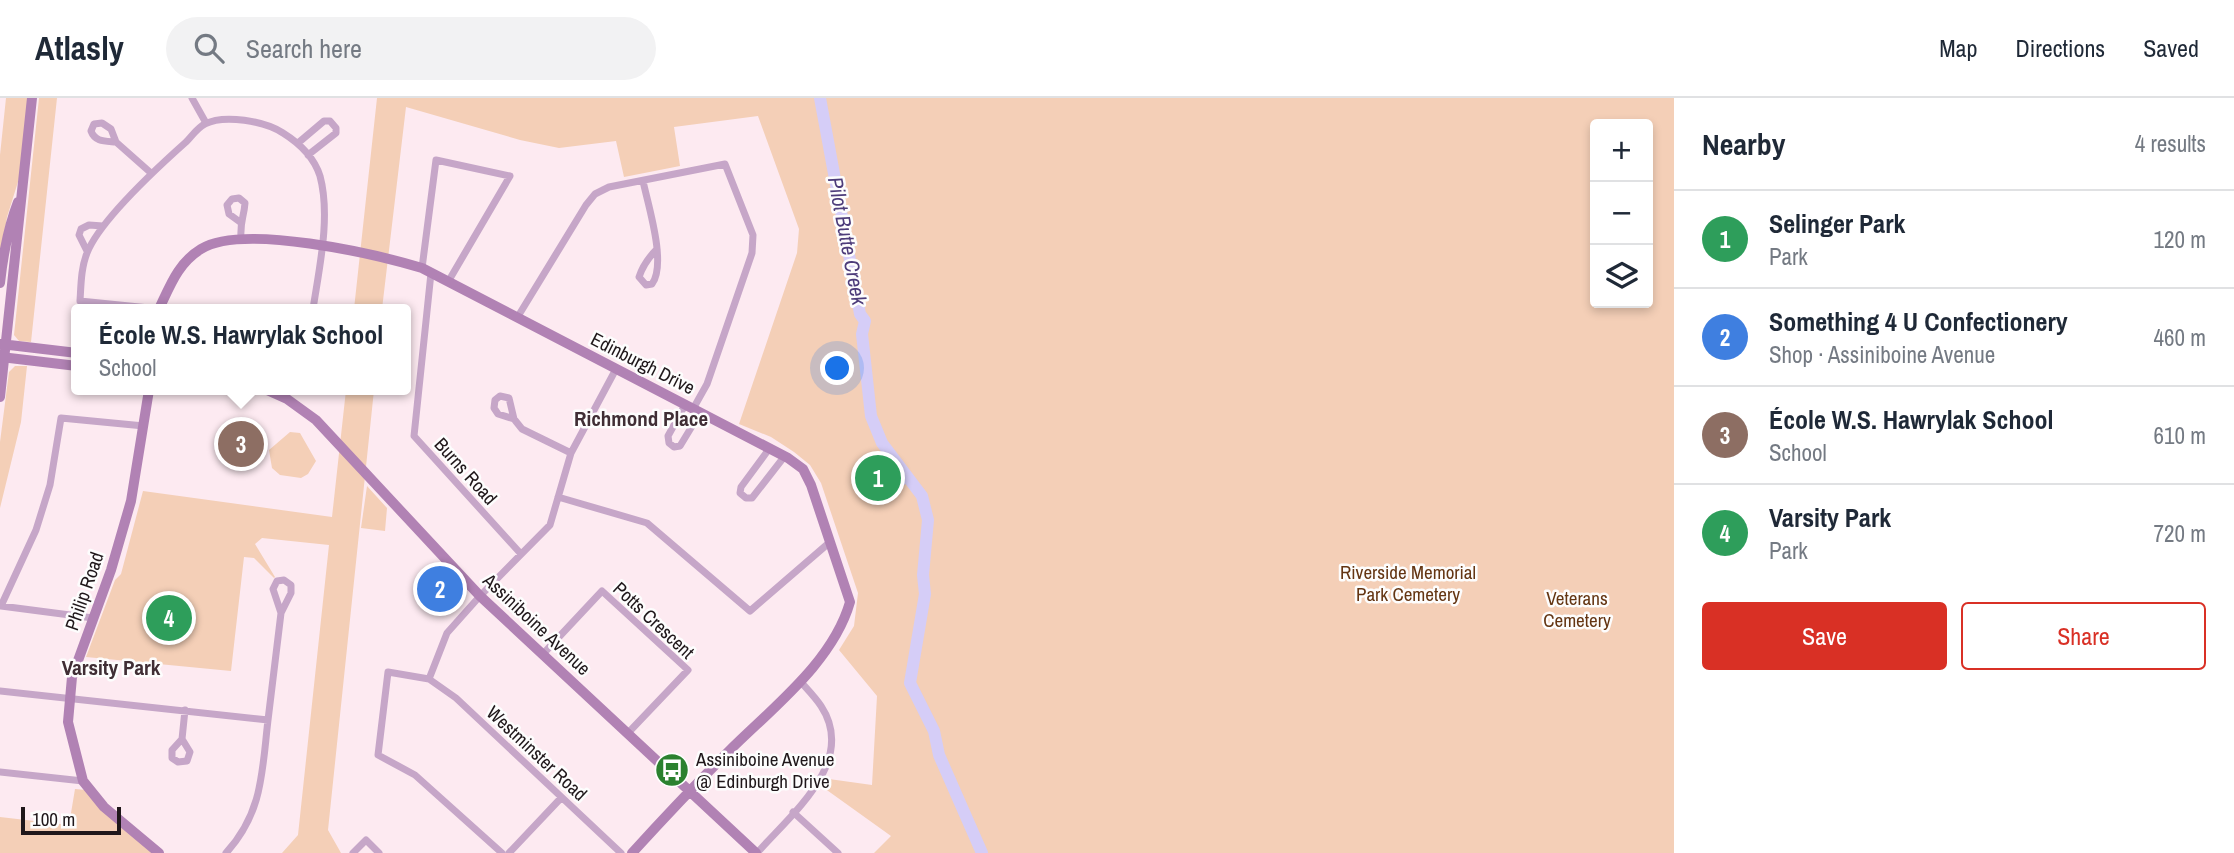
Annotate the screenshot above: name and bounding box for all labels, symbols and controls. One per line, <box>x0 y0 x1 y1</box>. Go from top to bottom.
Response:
search box <box>166 17 656 80</box>
text: Atlasly <box>35 26 124 70</box>
icon: search <box>190 29 228 67</box>
text: Search here <box>246 31 362 66</box>
text: Map <box>1939 32 1977 64</box>
text: Directions <box>2015 32 2105 64</box>
text: Saved <box>2143 32 2199 64</box>
map controls <box>1590 119 1653 308</box>
button: + <box>1590 119 1653 182</box>
text: Nearby <box>1702 124 1785 164</box>
text: 4 results <box>2135 128 2206 159</box>
water label: Pilot Butte Creek <box>821 174 874 309</box>
button: − <box>1590 182 1653 245</box>
text: Selinger Park <box>1769 206 1905 241</box>
text: 1 <box>1720 224 1730 255</box>
text: 120 m <box>2154 224 2206 255</box>
text: Park <box>1769 241 1808 272</box>
button: layers <box>1590 245 1653 308</box>
popup <box>71 304 411 395</box>
text: Something 4 U Confectionery <box>1769 304 2068 339</box>
text: École W.S. Hawrylak School <box>99 317 383 352</box>
text: 2 <box>1720 322 1730 353</box>
text: 460 m <box>2154 322 2206 353</box>
street label: Edinburgh Drive <box>587 326 699 400</box>
text: Shop · Assiniboine Avenue <box>1769 339 1995 370</box>
your location <box>820 351 854 385</box>
text: School <box>99 352 156 383</box>
text: École W.S. Hawrylak School <box>1769 402 2053 437</box>
district label: Richmond Place <box>574 404 708 433</box>
pin: 3 <box>218 418 264 470</box>
text: 3 <box>1720 420 1730 451</box>
text: 610 m <box>2154 420 2206 451</box>
street label: Burns Road <box>429 432 503 510</box>
text: School <box>1769 437 1827 468</box>
pin: 1 <box>855 452 901 504</box>
text: Varsity Park <box>1769 500 1891 535</box>
text: 4 <box>1720 518 1730 549</box>
text: 720 m <box>2154 518 2206 549</box>
text: Park <box>1769 535 1808 566</box>
street label: Philip Road <box>58 548 110 634</box>
park label: Riverside Memorial Park Cemetery <box>1340 559 1476 607</box>
pin: 2 <box>417 563 463 615</box>
street label: Assiniboine Avenue <box>477 567 596 681</box>
street label: Potts Crescent <box>608 576 701 665</box>
park label: Veterans Cemetery <box>1543 585 1611 633</box>
pin: 4 <box>146 592 192 644</box>
button: Save <box>1702 602 1947 670</box>
button: Share <box>1961 602 2206 670</box>
district label: Varsity Park <box>62 653 161 682</box>
street label: Westminster Road <box>481 700 593 806</box>
place label: Assiniboine Avenue @ Edinburgh Drive <box>695 746 834 794</box>
bus stop icon: Assiniboine Avenue @ Edinburgh Drive <box>653 751 691 789</box>
scale bar <box>21 804 121 836</box>
text: 100 m <box>32 806 75 832</box>

